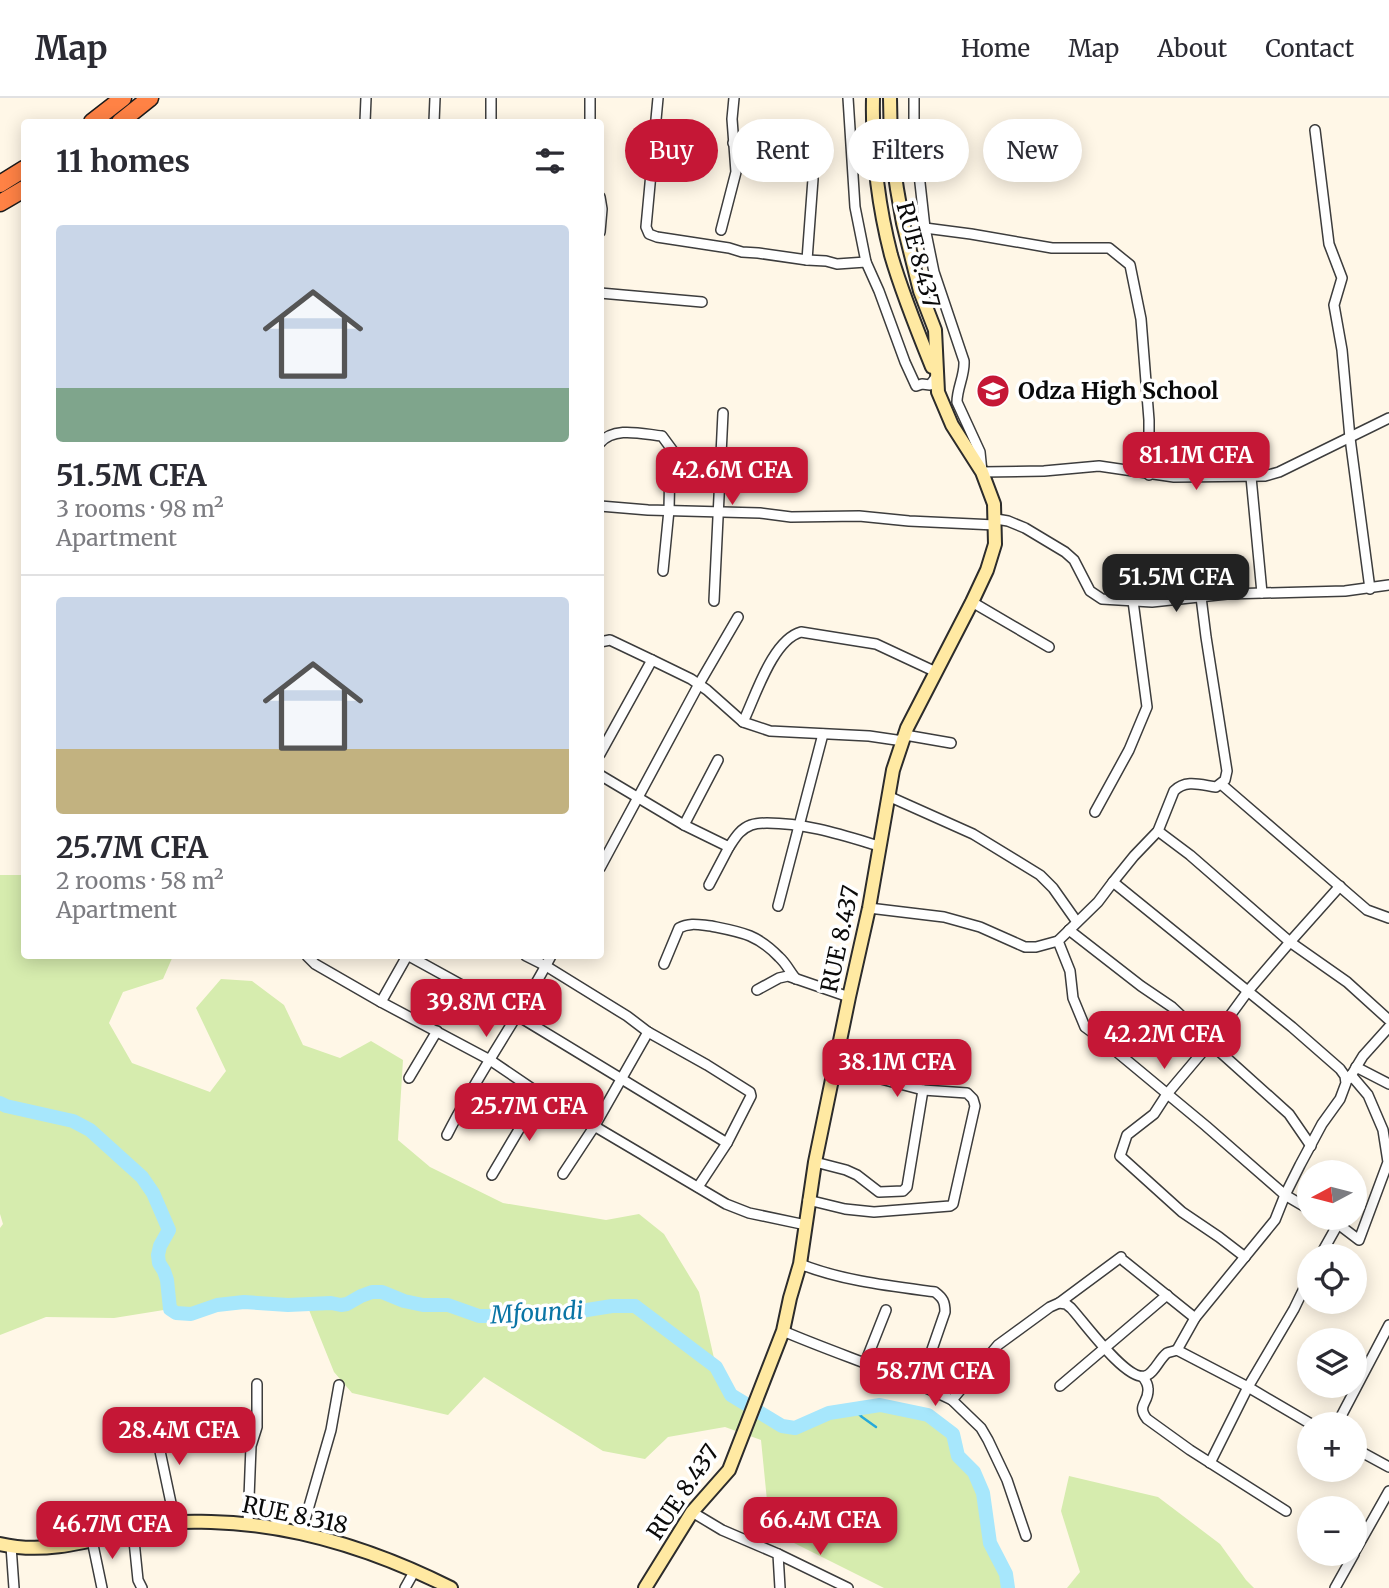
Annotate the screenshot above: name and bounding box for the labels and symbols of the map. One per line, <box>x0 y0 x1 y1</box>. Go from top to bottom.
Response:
street label: RUE 8.437 <box>890 199 947 311</box>
school or university icon: Odza High School <box>974 372 1012 410</box>
place label: Odza High School <box>1018 376 1219 405</box>
pin: 81.1M CFA <box>1116 432 1276 492</box>
pin: 42.6M CFA <box>652 448 812 507</box>
pin: 51.5M CFA <box>1096 554 1256 614</box>
street label: RUE 8.437 <box>814 883 865 995</box>
pin: 39.8M CFA <box>406 979 566 1039</box>
pin: 42.2M CFA <box>1084 1012 1244 1071</box>
pin: 38.1M CFA <box>817 1040 977 1099</box>
pin: 25.7M CFA <box>449 1084 609 1143</box>
north arrow <box>1297 1160 1367 1230</box>
water label: Mfoundi <box>489 1295 584 1330</box>
pin: 58.7M CFA <box>855 1348 1015 1408</box>
pin: 28.4M CFA <box>99 1408 259 1467</box>
street label: RUE 8.437 <box>640 1439 725 1545</box>
street label: RUE 8.318 <box>240 1489 350 1540</box>
pin: 66.4M CFA <box>740 1498 900 1557</box>
pin: 46.7M CFA <box>32 1502 192 1561</box>

